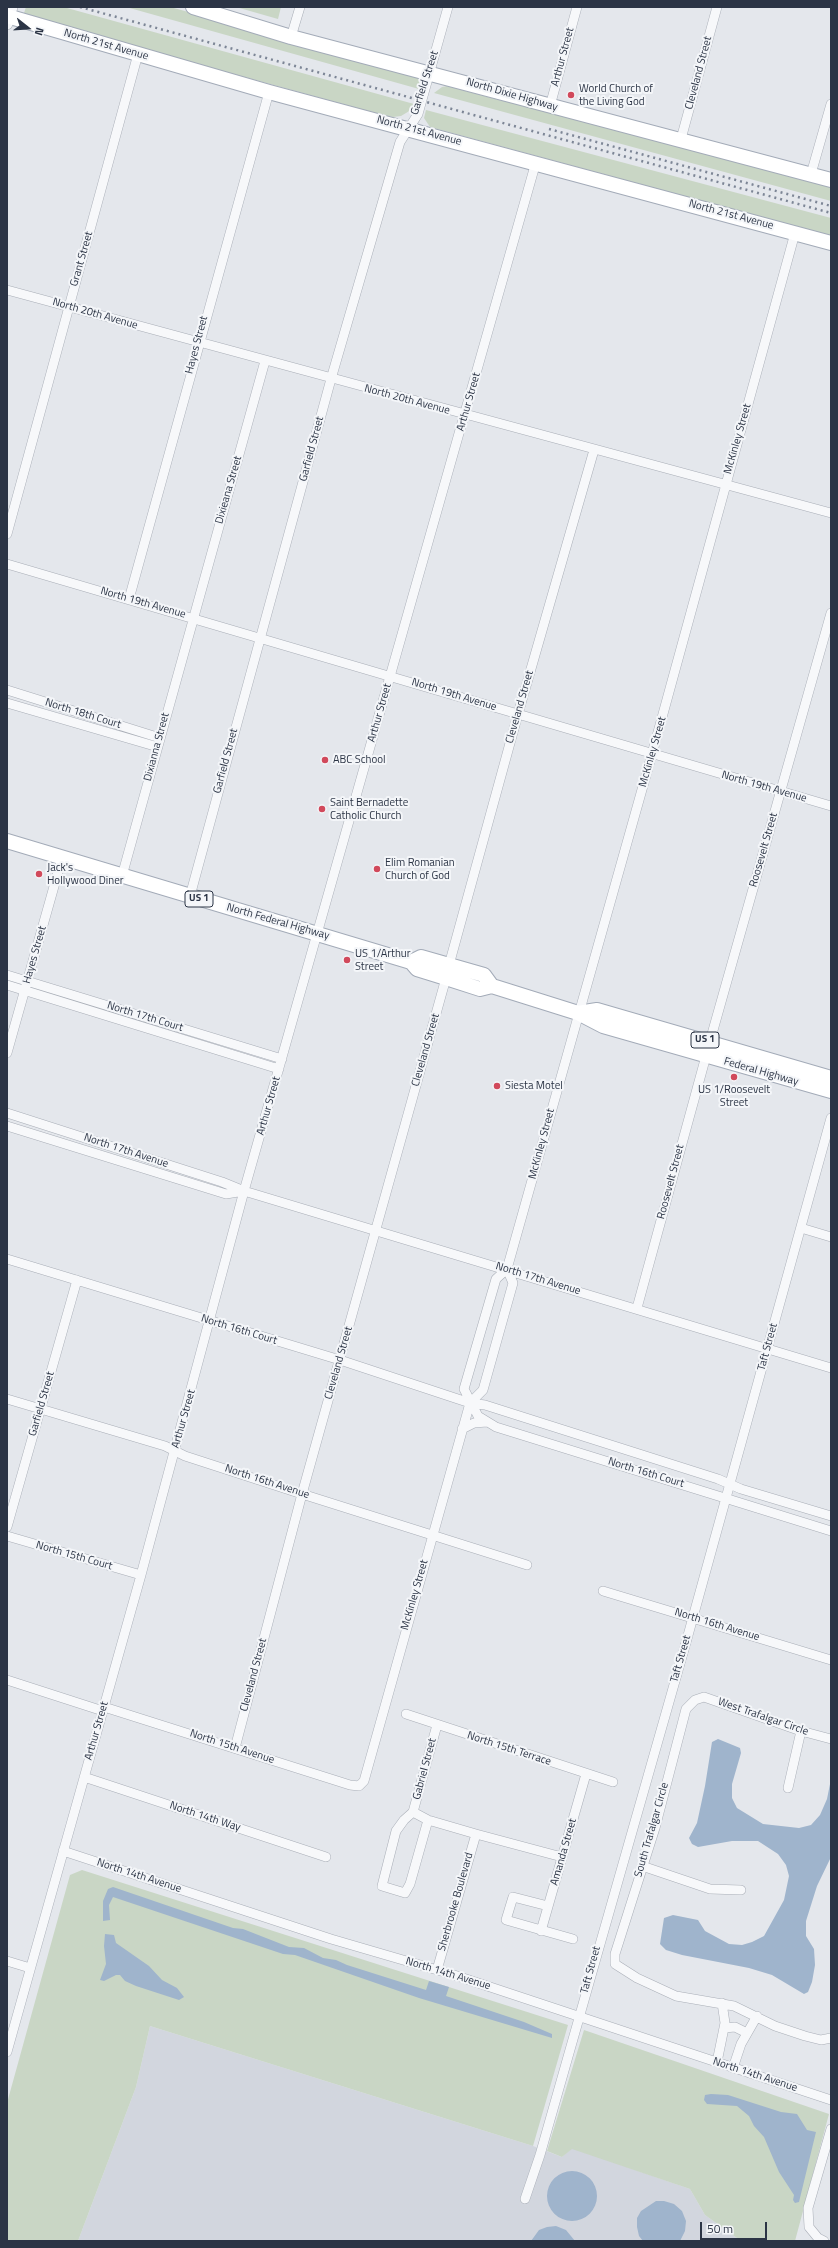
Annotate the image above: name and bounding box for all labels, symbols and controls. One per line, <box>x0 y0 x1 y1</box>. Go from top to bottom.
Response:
north arrow <box>8 8 48 48</box>
text: N <box>31 26 48 37</box>
street label: Arthur Street <box>549 26 577 88</box>
street label: North 21st Avenue <box>62 27 150 63</box>
street label: Cleveland Street <box>683 35 715 111</box>
street label: Garfield Street <box>408 49 442 117</box>
street label: North Dixie Highway <box>465 76 559 114</box>
place label: World Church of the Living God <box>579 82 653 108</box>
marker: World Church of the Living God <box>566 90 576 100</box>
street label: North 21st Avenue <box>375 113 463 149</box>
street label: North 21st Avenue <box>687 197 775 233</box>
street label: Grant Street <box>68 230 96 288</box>
street label: North 20th Avenue <box>51 296 139 332</box>
street label: Hayes Street <box>183 315 211 375</box>
street label: Arthur Street <box>454 371 484 433</box>
street label: North 20th Avenue <box>363 382 451 418</box>
street label: McKinley Street <box>722 402 754 476</box>
street label: Garfield Street <box>297 415 327 483</box>
street label: Dixieana Street <box>213 454 245 526</box>
street label: North 19th Avenue <box>99 585 187 621</box>
street label: Cleveland Street <box>503 669 537 745</box>
street label: North 19th Avenue <box>410 676 498 714</box>
street label: Arthur Street <box>365 682 395 744</box>
street label: North 18th Court <box>43 696 123 732</box>
street label: Dixianna Street <box>142 711 172 783</box>
street label: McKinley Street <box>637 715 669 789</box>
street label: Garfield Street <box>211 727 241 795</box>
place label: ABC School <box>333 753 386 767</box>
marker: ABC School <box>320 755 330 765</box>
street label: North 19th Avenue <box>720 769 808 805</box>
place label: Saint Bernadette Catholic Church <box>330 796 408 822</box>
marker: Saint Bernadette Catholic Church <box>317 804 327 814</box>
street label: Roosevelt Street <box>747 811 781 889</box>
place label: Elim Romanian Church of God <box>385 856 455 882</box>
place label: Jack's Hollywood Diner <box>47 861 124 887</box>
marker: Elim Romanian Church of God <box>372 864 382 874</box>
marker: Jack's Hollywood Diner <box>34 869 44 879</box>
road number: US 1 <box>185 891 213 907</box>
street label: North Federal Highway <box>225 901 331 943</box>
street label: Hayes Street <box>20 925 50 985</box>
place label: US 1/Arthur Street <box>355 947 410 973</box>
marker: US 1/Arthur Street <box>342 955 352 965</box>
street label: North 17th Court <box>105 999 185 1035</box>
street label: Cleveland Street <box>409 1012 443 1088</box>
road number: US 1 <box>691 1032 719 1048</box>
street label: Federal Highway <box>722 1055 800 1089</box>
marker: US 1/Roosevelt Street <box>729 1072 739 1082</box>
street label: Arthur Street <box>254 1075 284 1137</box>
place label: Siesta Motel <box>505 1079 563 1093</box>
marker: Siesta Motel <box>492 1081 502 1091</box>
place label: US 1/Roosevelt Street <box>698 1083 770 1109</box>
street label: McKinley Street <box>526 1107 558 1181</box>
street label: North 17th Avenue <box>82 1131 170 1171</box>
street label: Roosevelt Street <box>655 1143 687 1221</box>
street label: North 17th Avenue <box>494 1260 582 1298</box>
street label: North 16th Court <box>199 1312 279 1348</box>
street label: Taft Street <box>755 1322 781 1372</box>
street label: Cleveland Street <box>322 1325 356 1401</box>
street label: Garfield Street <box>26 1370 58 1438</box>
street label: Arthur Street <box>169 1388 199 1450</box>
street label: North 16th Court <box>606 1455 686 1491</box>
street label: North 16th Avenue <box>223 1462 311 1502</box>
street label: North 15th Court <box>34 1539 114 1573</box>
street label: McKinley Street <box>399 1558 431 1632</box>
street label: North 16th Avenue <box>673 1606 761 1644</box>
street label: Taft Street <box>668 1634 694 1684</box>
street label: Cleveland Street <box>238 1637 270 1713</box>
street label: West Trafalgar Circle <box>716 1695 810 1739</box>
street label: Arthur Street <box>82 1700 112 1762</box>
street label: North 15th Avenue <box>188 1727 276 1767</box>
street label: North 15th Terrace <box>465 1729 553 1769</box>
street label: Gabriel Street <box>410 1737 440 1801</box>
street label: South Trafalgar Circle <box>632 1781 672 1879</box>
street label: North 14th Way <box>168 1799 242 1835</box>
street label: Amanda Street <box>548 1817 580 1887</box>
street label: Sherbrooke Boulevard <box>436 1851 476 1953</box>
street label: North 14th Avenue <box>95 1856 183 1896</box>
street label: Taft Street <box>578 1945 604 1995</box>
street label: North 14th Avenue <box>404 1955 492 1993</box>
street label: North 14th Avenue <box>711 2055 799 2095</box>
scale bar <box>702 2214 769 2240</box>
text: 50 m <box>707 2219 733 2238</box>

